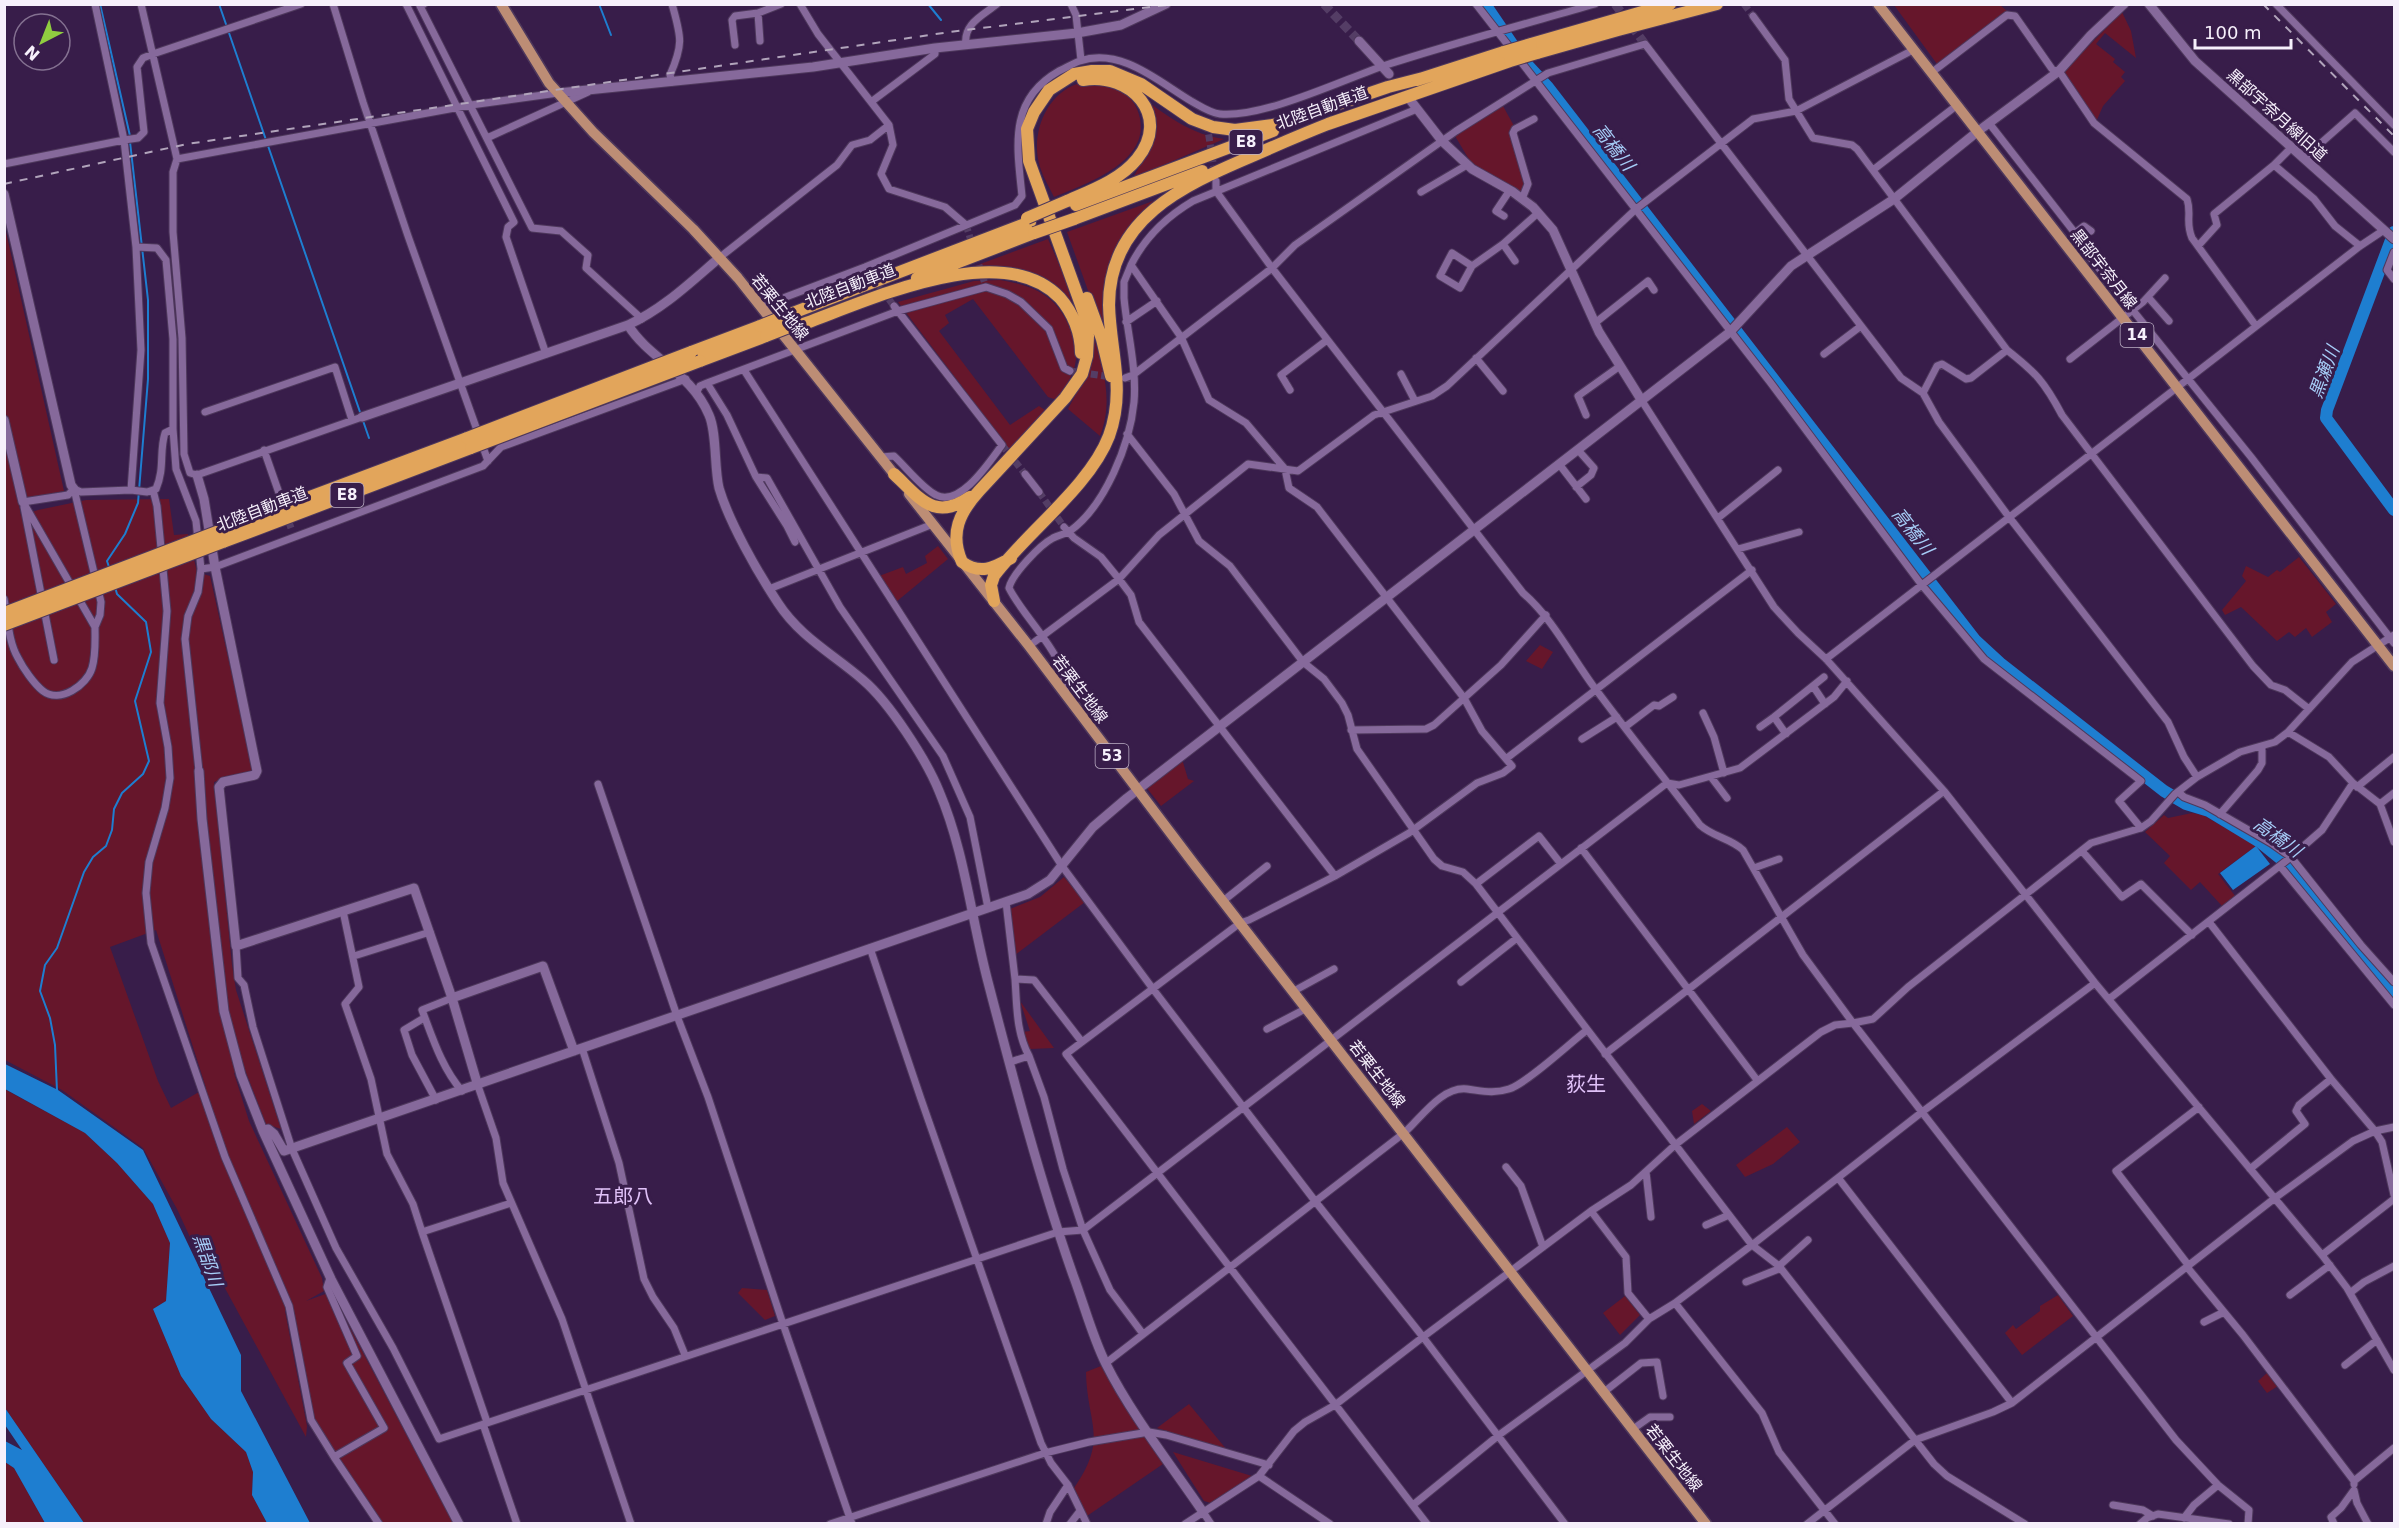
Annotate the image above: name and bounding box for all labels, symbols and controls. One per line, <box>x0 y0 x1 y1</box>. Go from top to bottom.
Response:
north arrow <box>12 12 72 72</box>
scale bar <box>2195 12 2291 50</box>
text: 100 m <box>2204 22 2262 43</box>
text: N <box>21 41 44 64</box>
street label: 黒部宇奈月線旧道 <box>2223 65 2331 165</box>
street label: 北陸自動車道 <box>1274 83 1370 133</box>
water label: 高橋川 <box>1589 119 1640 176</box>
road number: E8 <box>1230 130 1262 154</box>
street label: 黒部宇奈月線 <box>2067 225 2141 313</box>
street label: 北陸自動車道 <box>802 260 898 312</box>
street label: 若栗生地線 <box>747 270 813 344</box>
road number: 14 <box>2120 323 2154 347</box>
water label: 黒瀬川 <box>2305 341 2344 401</box>
street label: 北陸自動車道 <box>214 483 310 535</box>
road number: E8 <box>330 483 364 507</box>
water label: 高橋川 <box>1888 503 1939 560</box>
street label: 若栗生地線 <box>1048 651 1112 727</box>
road number: 53 <box>1096 744 1128 768</box>
water label: 高橋川 <box>2250 813 2308 863</box>
street label: 若栗生地線 <box>1345 1037 1409 1111</box>
district label: 荻生 <box>1566 1072 1606 1096</box>
district label: 五郎八 <box>593 1184 653 1208</box>
water label: 黒部川 <box>189 1231 227 1291</box>
street label: 若栗生地線 <box>1642 1421 1706 1495</box>

